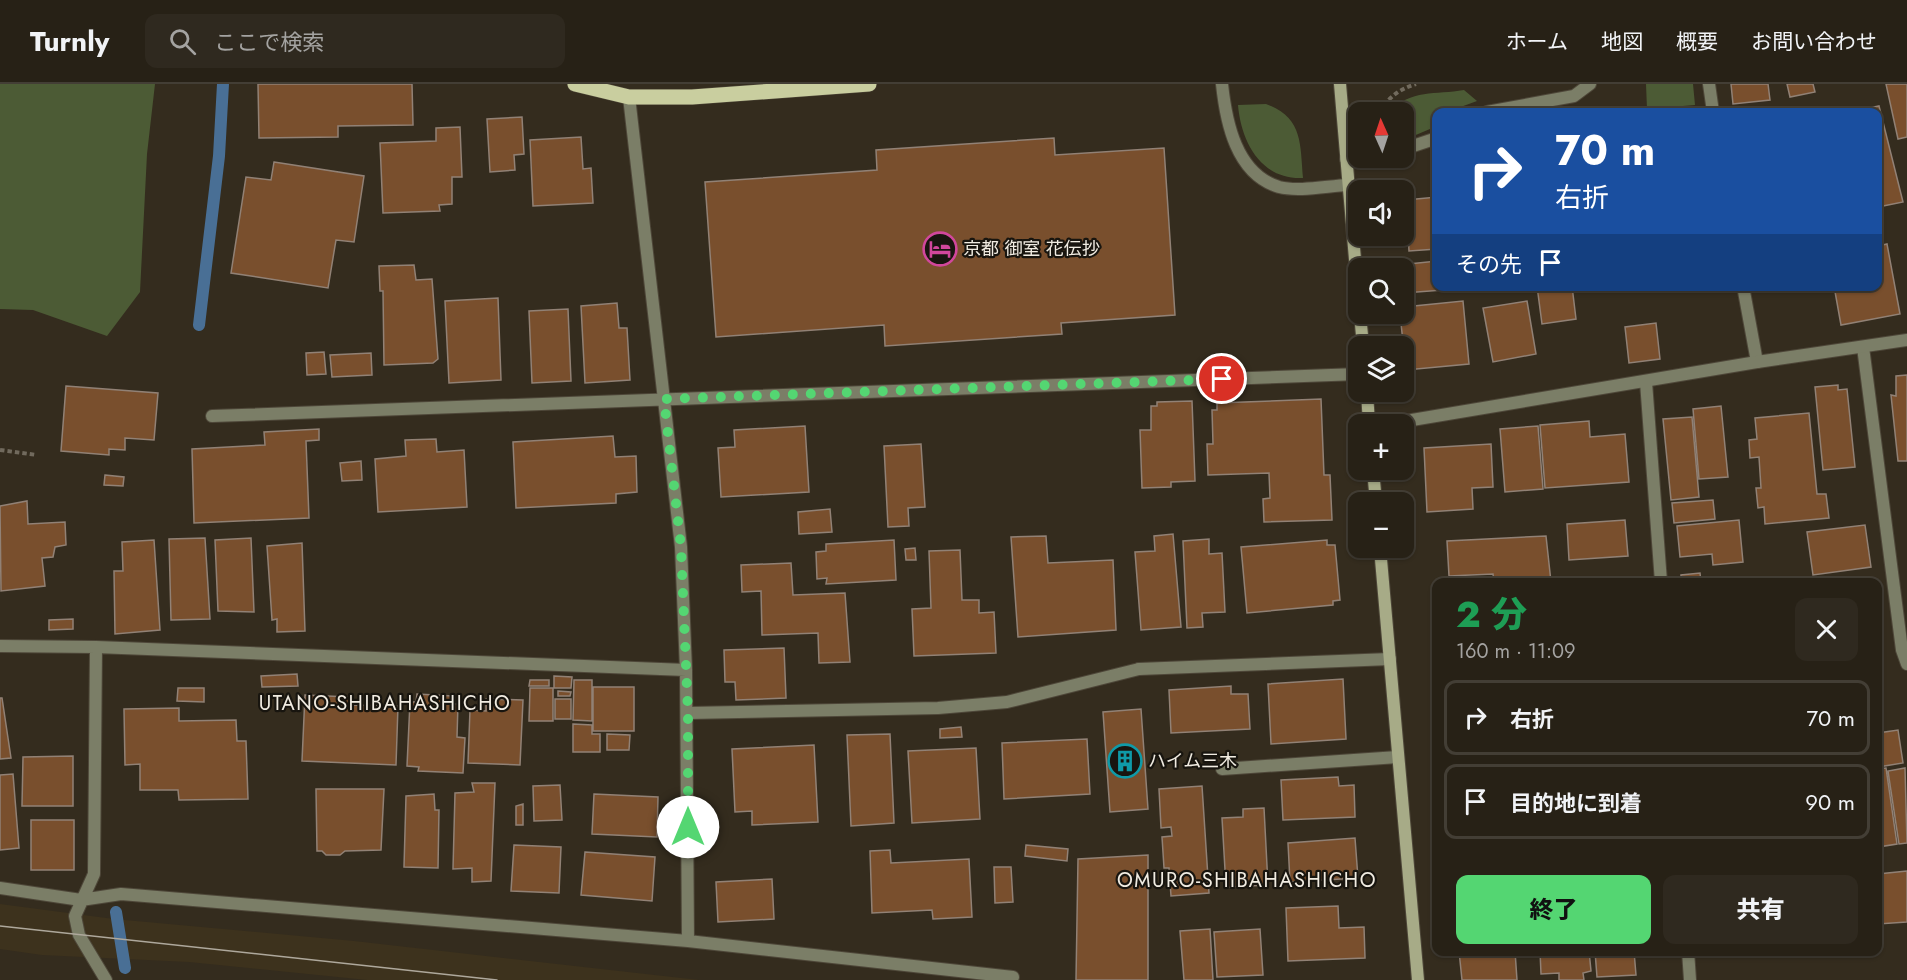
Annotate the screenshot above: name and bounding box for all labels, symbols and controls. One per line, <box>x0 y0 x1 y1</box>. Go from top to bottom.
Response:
search box <box>145 14 565 68</box>
text: Turnly <box>30 21 109 62</box>
icon: search <box>166 25 199 58</box>
text: ここで検索 <box>214 26 324 58</box>
text: ホーム <box>1506 27 1568 57</box>
text: 地図 <box>1601 27 1643 57</box>
text: 概要 <box>1676 27 1718 57</box>
text: お問い合わせ <box>1751 27 1877 57</box>
north arrow <box>1348 102 1414 168</box>
map controls <box>1348 102 1414 558</box>
text: 70 m <box>1555 120 1655 181</box>
icon: right <box>1456 132 1534 210</box>
text: 右折 <box>1555 178 1609 217</box>
button: sound <box>1348 180 1414 246</box>
hotel icon: 京都 御室 花伝抄 <box>922 231 958 267</box>
place label: 京都 御室 花伝抄 <box>963 236 1100 262</box>
icon: arrive <box>1534 246 1567 279</box>
text: その先 <box>1456 248 1522 280</box>
button: search <box>1348 258 1414 324</box>
button: layers <box>1348 336 1414 402</box>
pin <box>1196 353 1247 404</box>
icon: arrive <box>1205 362 1238 395</box>
button: + <box>1348 414 1414 480</box>
button: − <box>1348 492 1414 558</box>
text: 2 分 <box>1456 588 1527 640</box>
button: close <box>1795 598 1858 661</box>
text: 160 m · 11:09 <box>1456 637 1576 666</box>
district label: UTANO-SHIBAHASHICHO <box>259 689 511 718</box>
icon: right <box>1459 701 1492 734</box>
text: 70 m <box>1806 702 1855 734</box>
text: 右折 <box>1510 703 1554 735</box>
building icon: ハイム三木 <box>1107 743 1143 779</box>
place label: ハイム三木 <box>1148 748 1237 774</box>
icon: arrive <box>1459 785 1492 818</box>
text: 90 m <box>1805 786 1855 818</box>
text: 目的地に到着 <box>1510 787 1642 819</box>
position arrow <box>656 795 720 859</box>
district label: OMURO-SHIBAHASHICHO <box>1117 866 1377 895</box>
button: 終了 <box>1456 875 1651 944</box>
button: 共有 <box>1663 875 1858 944</box>

